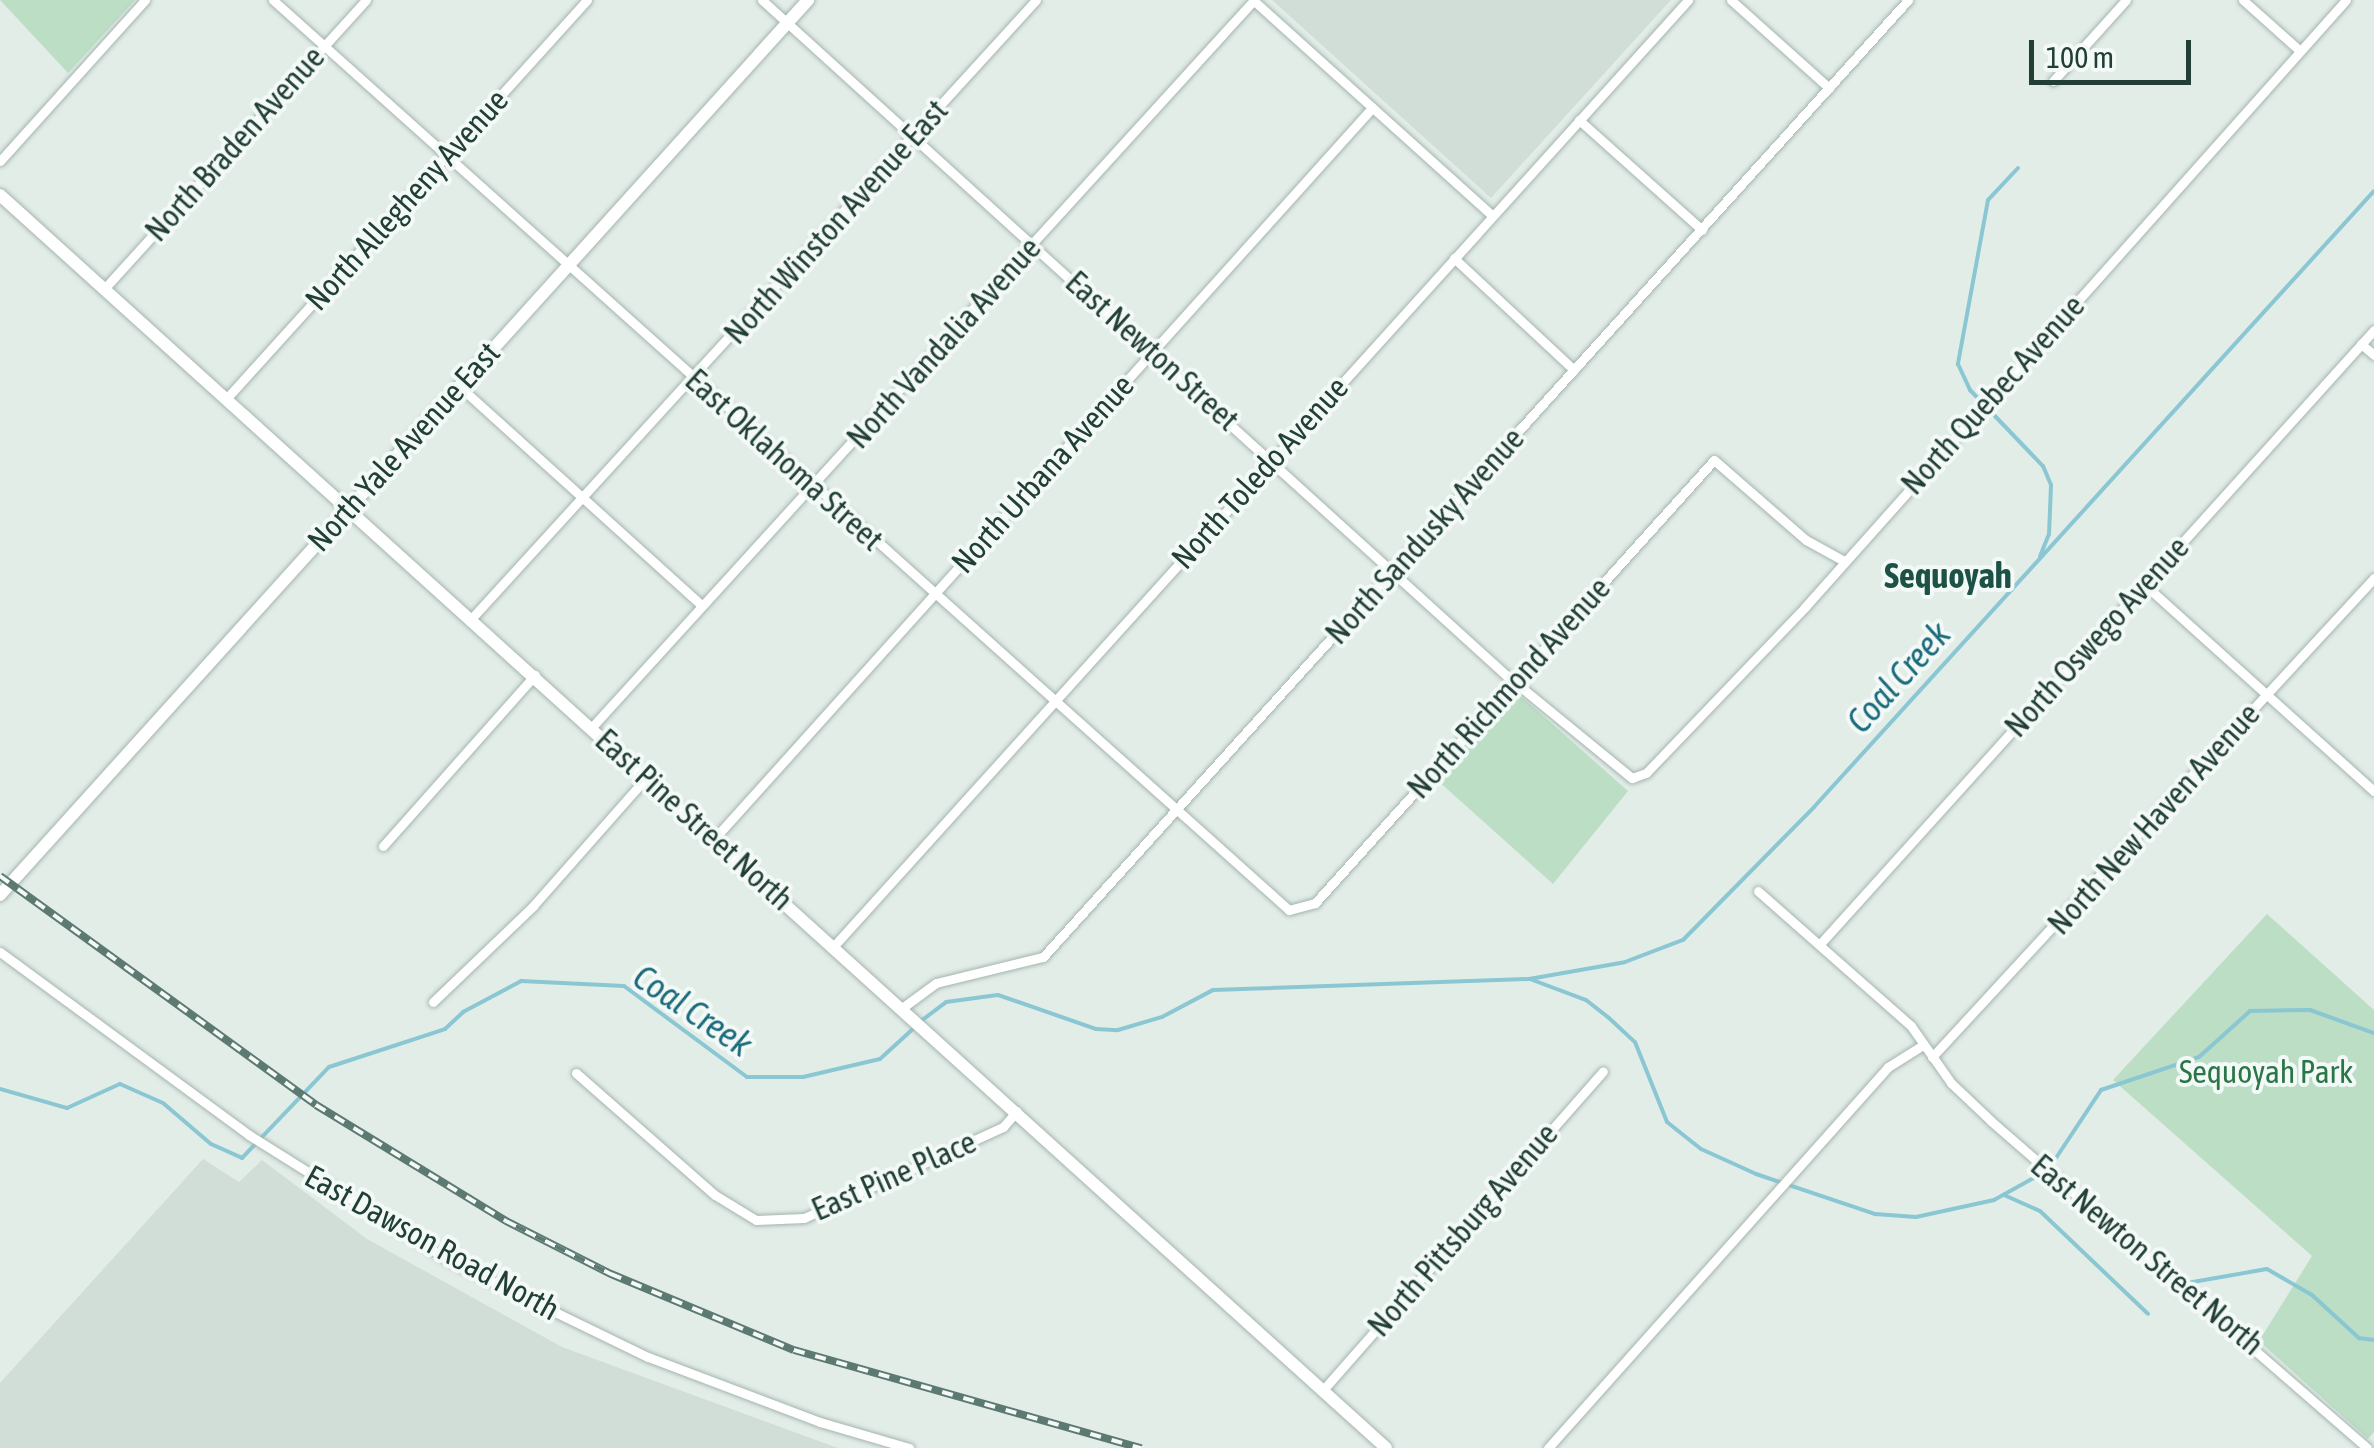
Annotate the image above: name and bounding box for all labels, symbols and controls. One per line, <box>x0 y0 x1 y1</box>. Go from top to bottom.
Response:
scale bar <box>2034 20 2196 82</box>
street label: North Braden Avenue <box>137 39 333 249</box>
text: 100 m <box>2046 40 2114 74</box>
street label: North Allegheny Avenue <box>298 81 516 319</box>
street label: North Winston Avenue East <box>716 92 956 352</box>
street label: North Vandalia Avenue <box>839 229 1049 457</box>
street label: East Newton Street <box>1058 263 1246 439</box>
street label: North Quebec Avenue <box>1893 287 2093 503</box>
street label: North Yale Avenue East <box>300 334 508 560</box>
street label: East Oklahoma Street <box>677 361 891 559</box>
street label: North Urbana Avenue <box>944 367 1142 581</box>
street label: North Toledo Avenue <box>1164 369 1356 577</box>
street label: North Sandusky Avenue <box>1318 420 1532 652</box>
street label: North Oswego Avenue <box>1997 529 2197 745</box>
district label: Sequoyah <box>1884 554 2012 596</box>
street label: North Richmond Avenue <box>1400 569 1618 807</box>
water label: Coal Creek <box>1838 613 1958 741</box>
street label: North New Haven Avenue <box>2040 695 2268 943</box>
street label: East Pine Street North <box>587 721 801 919</box>
water label: Coal Creek <box>626 955 760 1065</box>
park label: Sequoyah Park <box>2179 1053 2353 1091</box>
street label: North Pittsburg Avenue <box>1360 1115 1566 1345</box>
street label: East Pine Place <box>806 1123 982 1229</box>
street label: East Newton Street North <box>2023 1147 2271 1363</box>
street label: East Dawson Road North <box>298 1157 566 1329</box>

